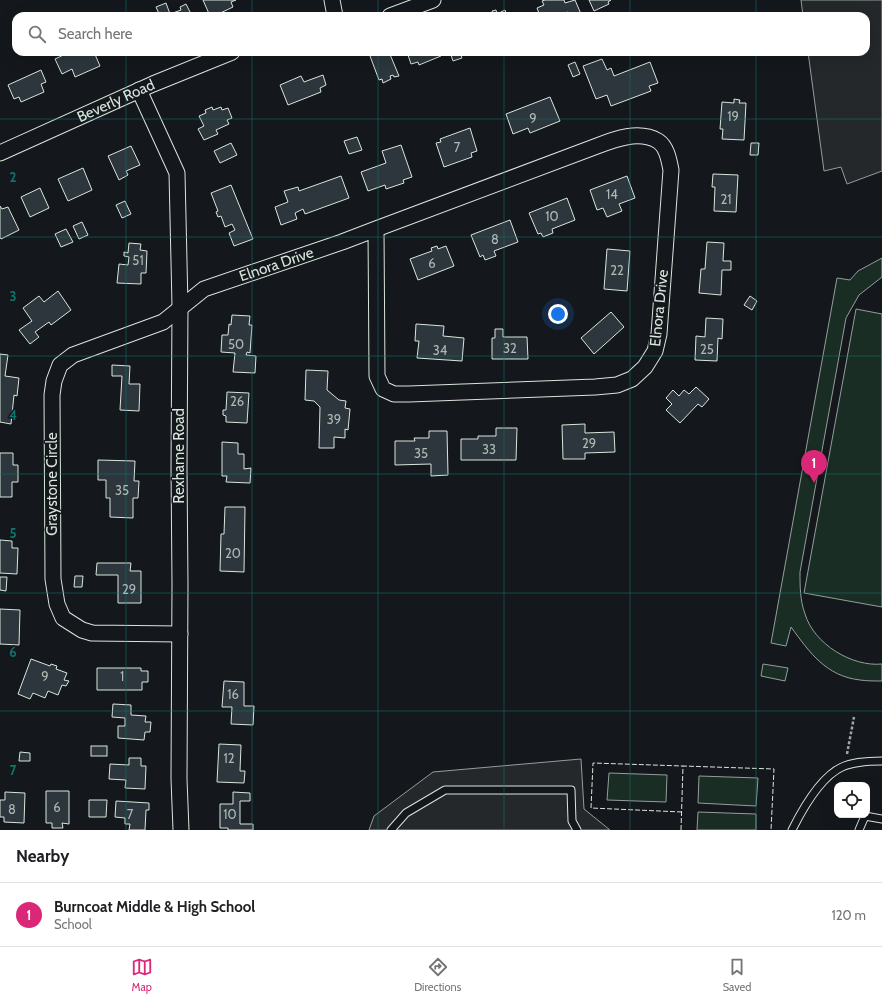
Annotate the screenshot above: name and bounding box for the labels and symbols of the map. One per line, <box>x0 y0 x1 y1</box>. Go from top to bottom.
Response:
street label: Beverly Road <box>74 75 157 126</box>
house number: 19 <box>727 108 739 124</box>
house number: 9 <box>529 110 537 126</box>
house number: 7 <box>454 139 461 155</box>
text: 2 <box>10 169 17 185</box>
house number: 14 <box>606 186 618 202</box>
house number: 21 <box>720 191 732 207</box>
house number: 10 <box>545 208 559 224</box>
house number: 8 <box>491 231 499 247</box>
street label: Elnora Drive <box>237 243 316 285</box>
house number: 51 <box>132 252 144 268</box>
house number: 6 <box>428 255 436 271</box>
house number: 22 <box>610 262 624 278</box>
street label: Elnora Drive <box>646 268 672 347</box>
text: 3 <box>9 288 17 304</box>
your location <box>548 304 568 324</box>
house number: 50 <box>228 336 244 352</box>
house number: 32 <box>503 340 517 356</box>
house number: 25 <box>700 341 714 357</box>
house number: 34 <box>433 342 448 358</box>
house number: 26 <box>230 393 244 409</box>
text: 4 <box>9 407 17 423</box>
street label: Rexhame Road <box>170 408 188 504</box>
house number: 39 <box>327 411 341 427</box>
street label: Graystone Circle <box>43 432 61 536</box>
house number: 29 <box>582 435 596 451</box>
house number: 33 <box>482 441 496 457</box>
house number: 35 <box>414 445 428 461</box>
pin: 1 <box>801 450 827 483</box>
house number: 35 <box>115 482 129 498</box>
text: 5 <box>10 525 17 541</box>
house number: 20 <box>225 545 241 561</box>
house number: 29 <box>122 581 136 597</box>
text: 6 <box>9 644 17 660</box>
house number: 9 <box>41 668 49 684</box>
house number: 1 <box>120 668 124 684</box>
house number: 16 <box>227 686 239 702</box>
house number: 12 <box>223 750 235 766</box>
text: 7 <box>10 762 17 778</box>
house number: 6 <box>53 799 61 815</box>
house number: 8 <box>8 801 16 817</box>
house number: 7 <box>127 806 134 822</box>
house number: 10 <box>223 806 237 822</box>

